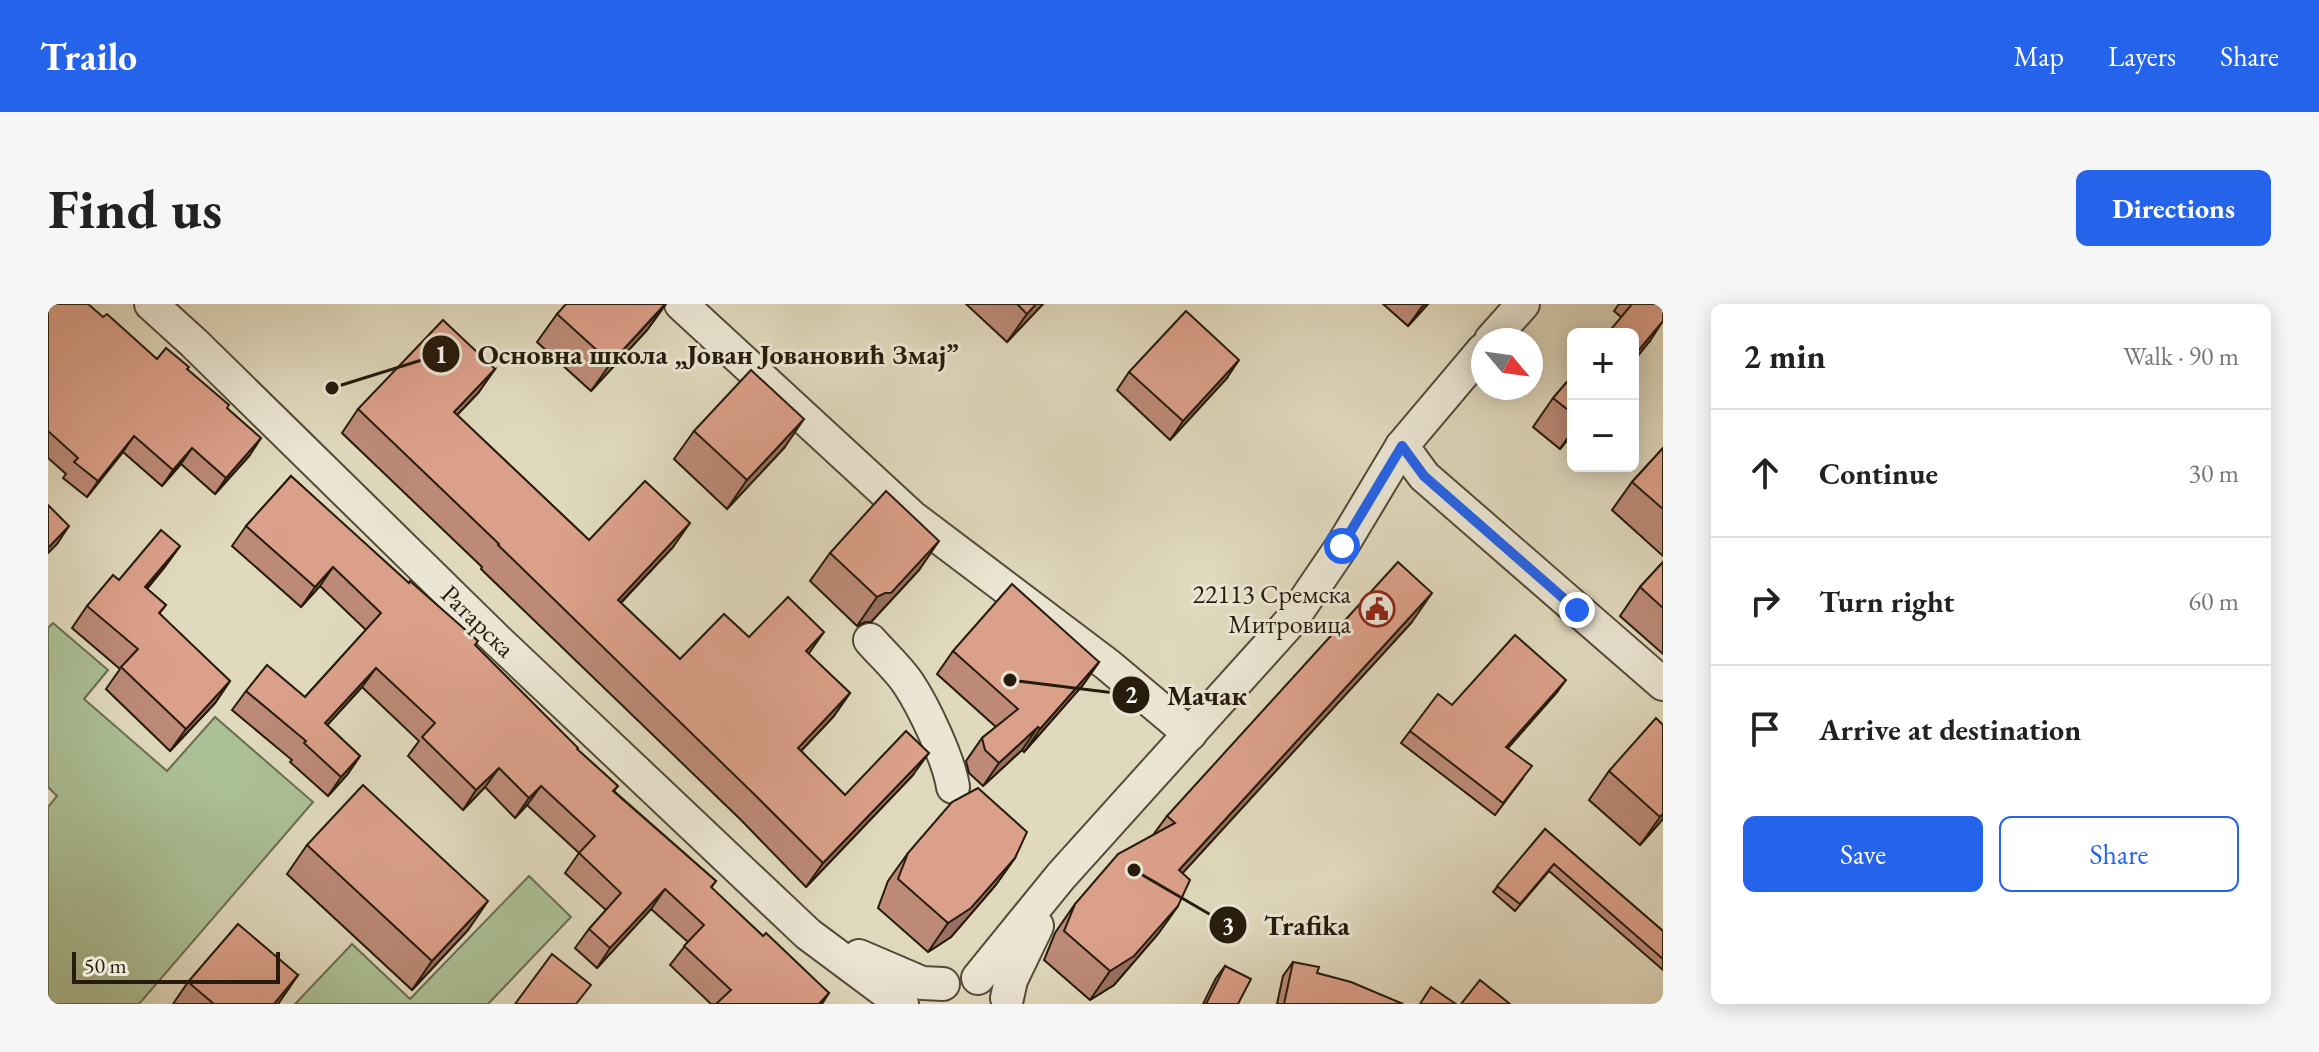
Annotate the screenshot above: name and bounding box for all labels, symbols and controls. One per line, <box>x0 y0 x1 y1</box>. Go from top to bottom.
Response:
text: Trailo <box>40 32 137 81</box>
text: Map <box>2014 38 2064 74</box>
text: Layers <box>2108 38 2176 74</box>
text: Share <box>2220 38 2279 74</box>
button: Directions <box>2076 170 2271 246</box>
text: Find us <box>48 172 222 245</box>
callout: Основна школа „Јован Јовановић Змај” <box>421 328 974 380</box>
north arrow <box>1471 328 1543 400</box>
map controls <box>1567 328 1639 472</box>
button: + <box>1567 328 1639 400</box>
text: 2 min <box>1743 334 1826 378</box>
text: Основна школа „Јован Јовановић Змај” <box>478 336 958 372</box>
text: 1 <box>435 339 447 370</box>
text: Walk · 90 m <box>2123 339 2239 373</box>
button: − <box>1567 400 1639 472</box>
icon: ahead <box>1743 451 1787 495</box>
text: Continue <box>1819 454 1938 493</box>
text: 30 m <box>2189 456 2239 490</box>
route start <box>1324 528 1360 564</box>
street label: Ратарска <box>434 577 523 665</box>
place label: 22113 Сремска Митровица <box>1192 577 1352 641</box>
icon: right <box>1743 579 1787 623</box>
text: Turn right <box>1819 582 1955 621</box>
text: 60 m <box>2189 584 2239 618</box>
public building icon: 22113 Сремска Митровица <box>1358 590 1396 628</box>
route end <box>1559 592 1595 628</box>
callout: Мачак <box>1111 669 1263 721</box>
text: Мачак <box>1167 677 1248 713</box>
text: 2 <box>1125 679 1138 710</box>
icon: arrive <box>1743 707 1787 751</box>
text: Arrive at destination <box>1819 710 2081 749</box>
button: Save <box>1743 816 1983 892</box>
button: Share <box>1999 816 2239 892</box>
callout: Trafika <box>1208 899 1366 951</box>
text: Trafika <box>1264 907 1351 943</box>
text: 3 <box>1222 910 1234 941</box>
scale bar <box>72 948 280 984</box>
text: 50 m <box>84 951 127 980</box>

